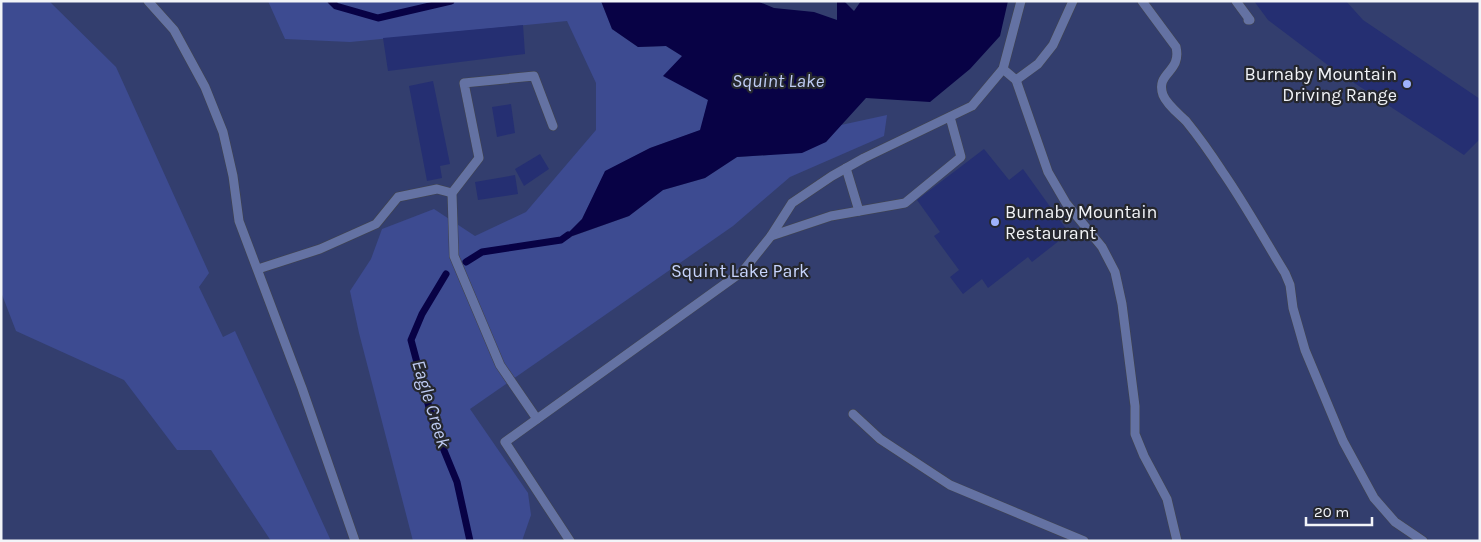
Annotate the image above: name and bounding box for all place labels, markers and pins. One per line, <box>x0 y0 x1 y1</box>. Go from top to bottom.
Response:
place label: Burnaby Mountain Driving Range <box>1245 63 1397 106</box>
marker: Burnaby Mountain Driving Range <box>1401 78 1413 90</box>
place label: Burnaby Mountain Restaurant <box>1005 201 1157 244</box>
marker: Burnaby Mountain Restaurant <box>989 216 1001 228</box>

